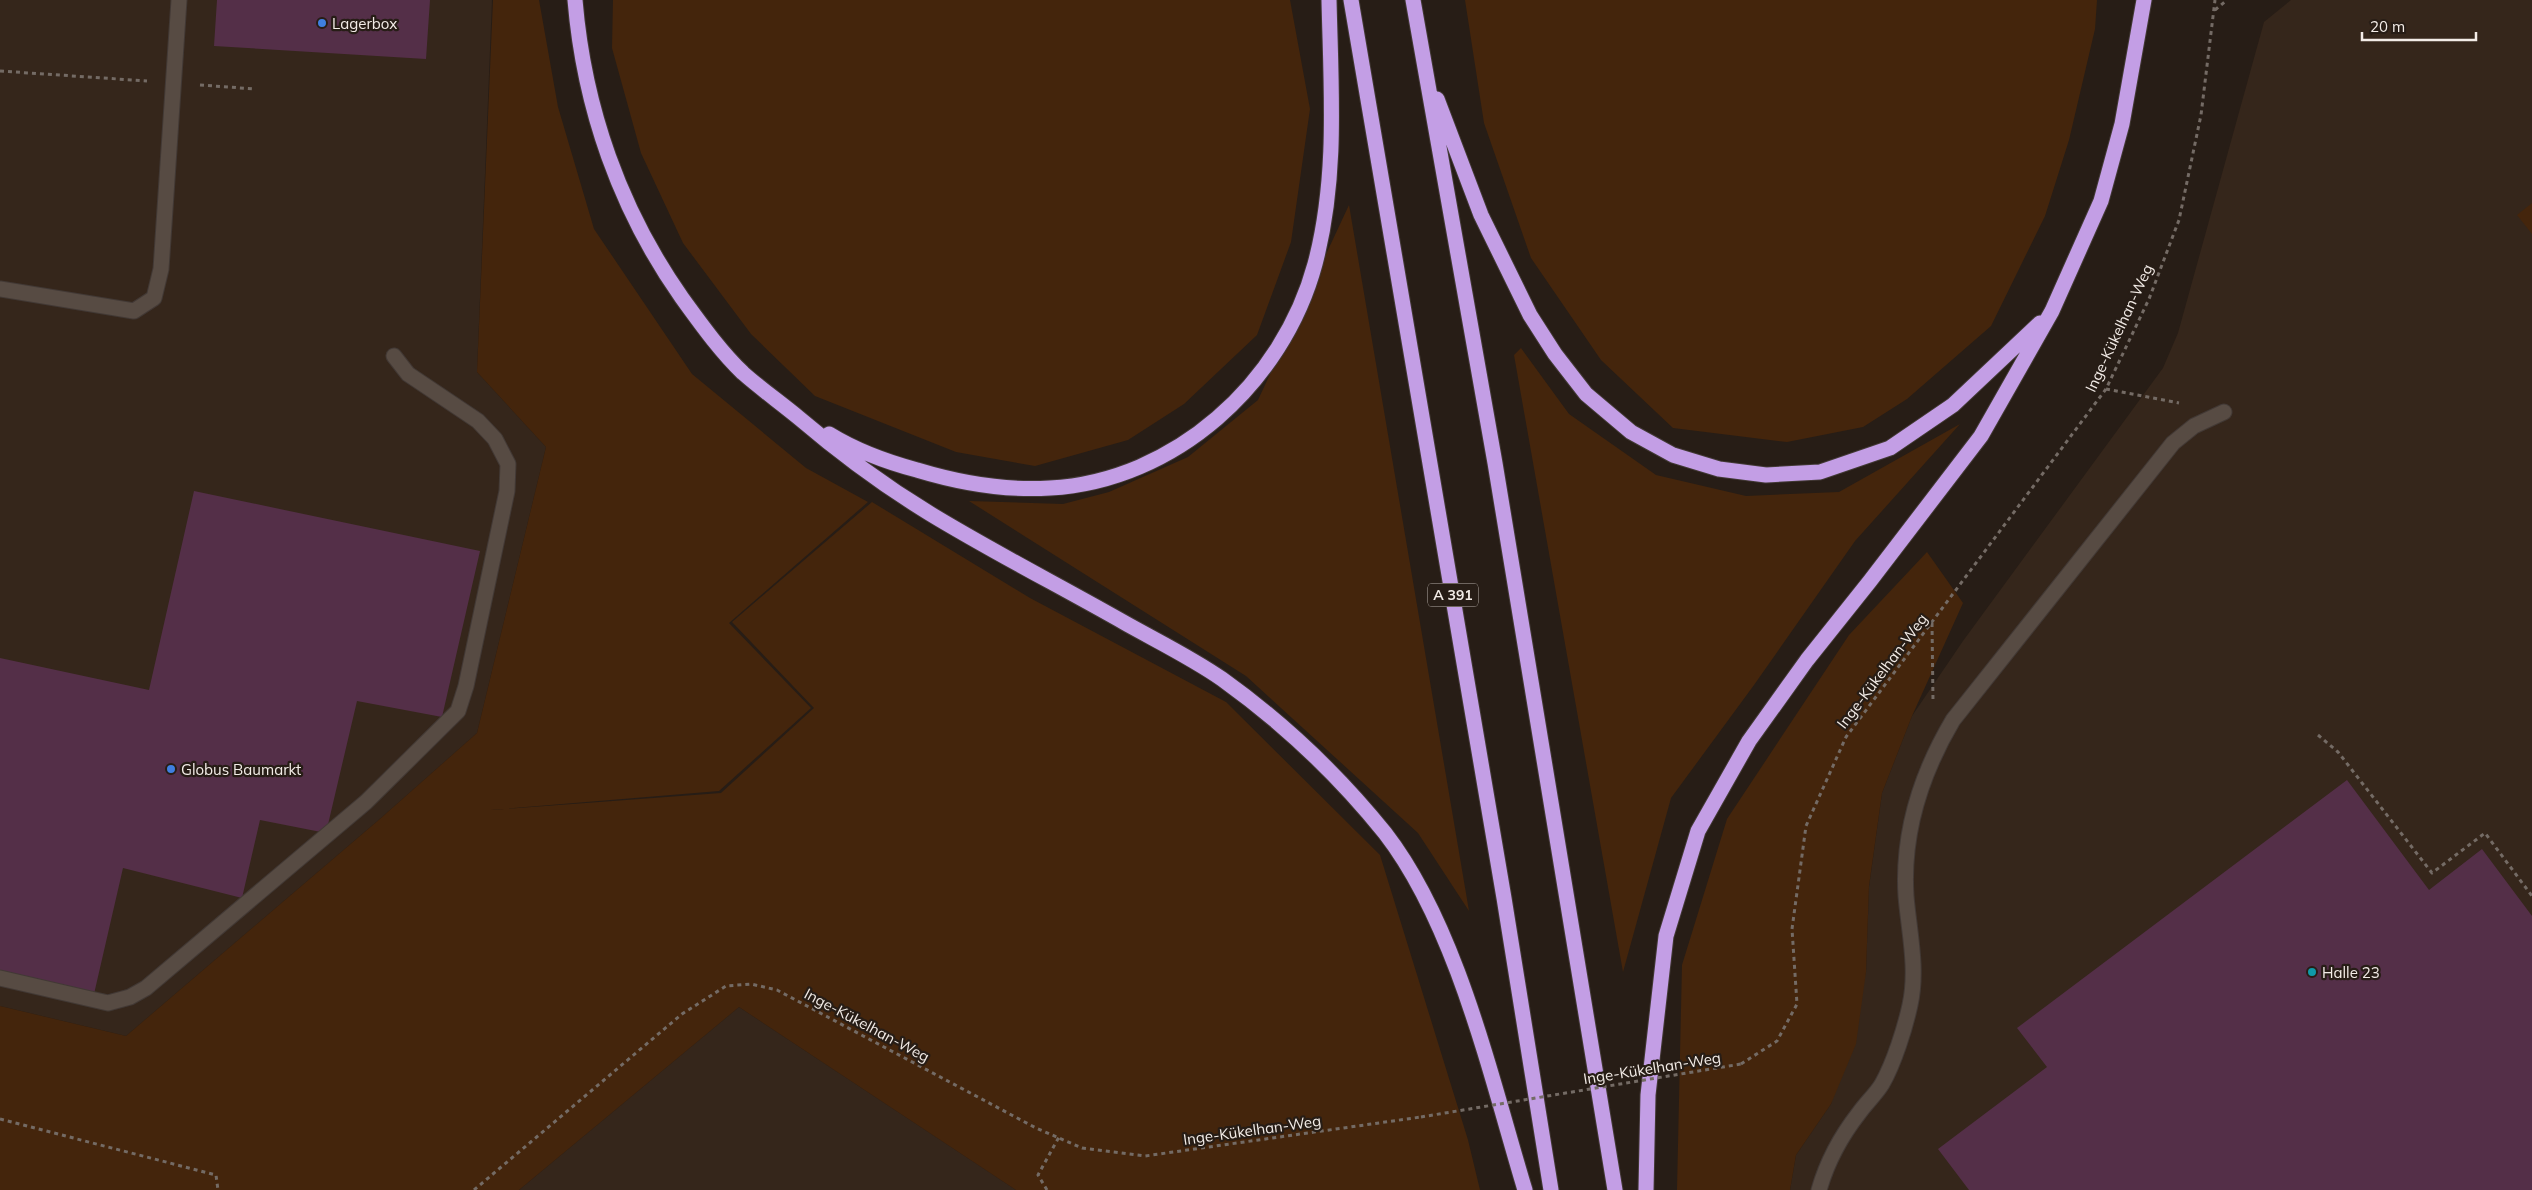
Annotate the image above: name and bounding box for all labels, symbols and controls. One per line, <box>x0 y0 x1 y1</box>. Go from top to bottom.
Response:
scale bar <box>2362 10 2476 42</box>
place label: Lagerbox <box>332 14 397 33</box>
marker: Lagerbox <box>316 17 328 29</box>
text: 20 m <box>2370 17 2405 36</box>
street label: Inge-Kükelhan-Weg <box>2081 261 2157 395</box>
road number: A 391 <box>1428 584 1478 606</box>
street label: Inge-Kükelhan-Weg <box>1833 610 1931 732</box>
place label: Globus Baumarkt <box>181 760 301 779</box>
marker: Globus Baumarkt <box>165 763 177 775</box>
place label: Halle 23 <box>2322 963 2380 982</box>
marker: Halle 23 <box>2306 966 2318 978</box>
street label: Inge-Kükelhan-Weg <box>801 984 933 1066</box>
street label: Inge-Kükelhan-Weg <box>1582 1048 1722 1088</box>
street label: Inge-Kükelhan-Weg <box>1182 1111 1322 1149</box>

